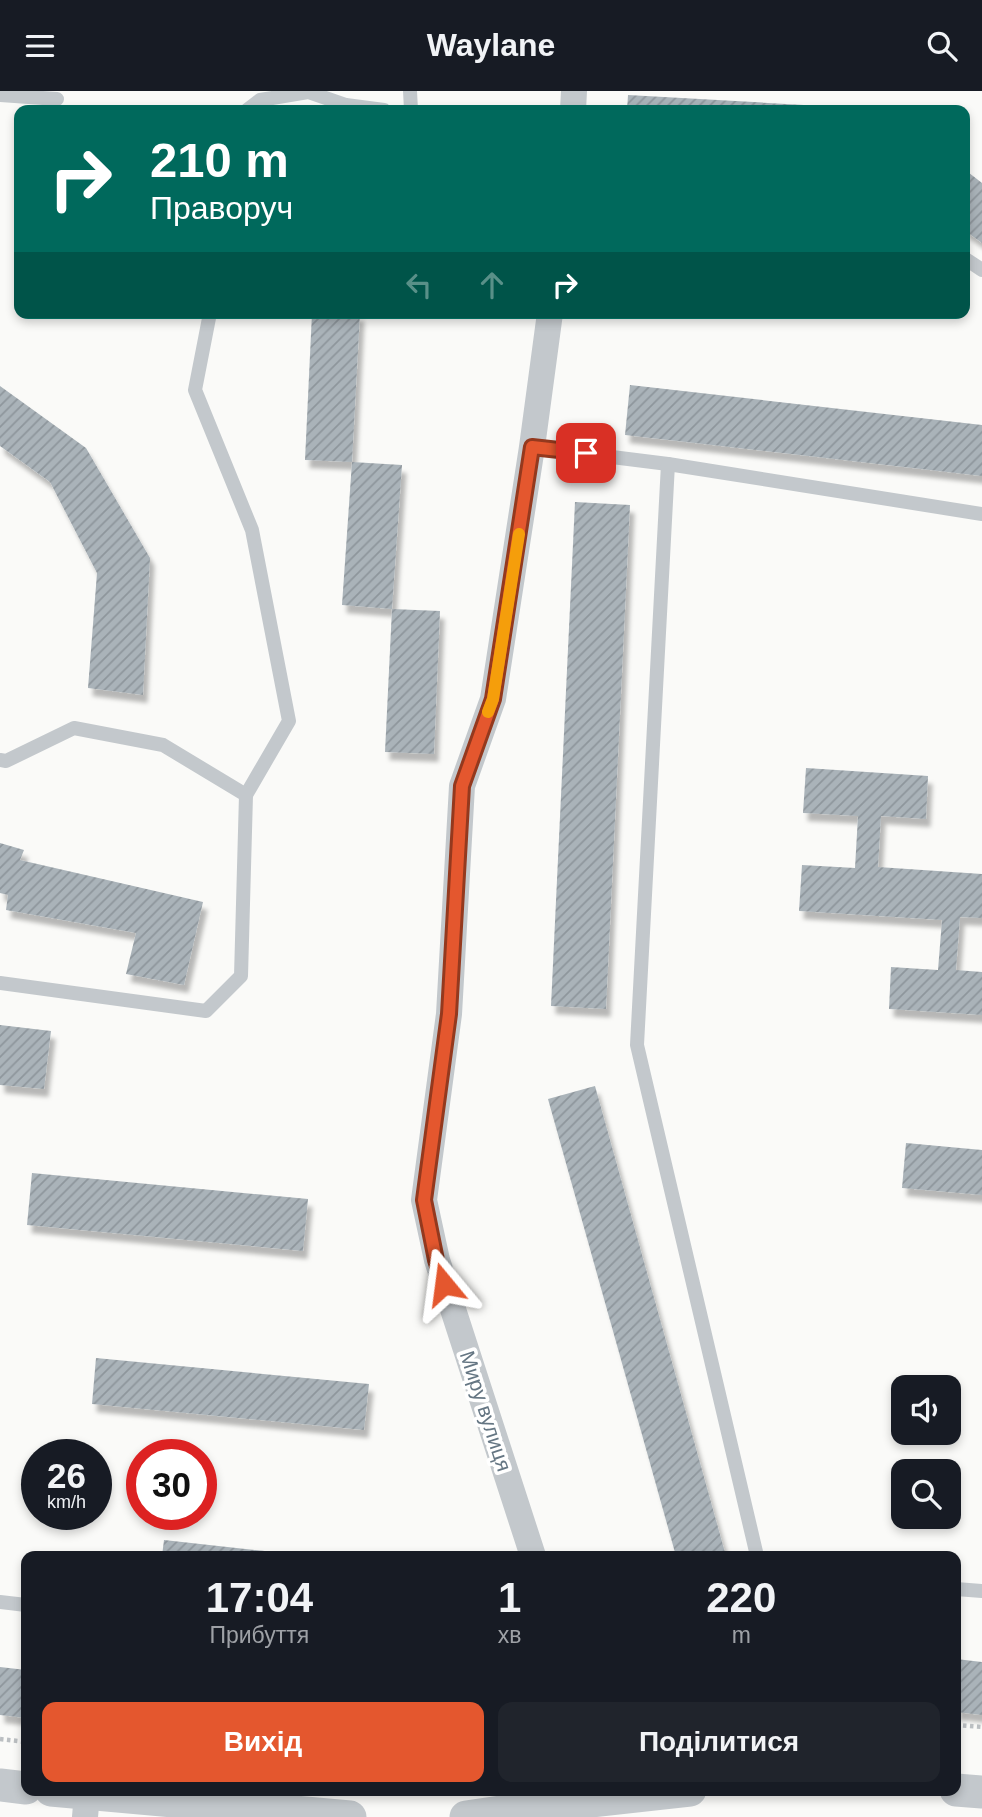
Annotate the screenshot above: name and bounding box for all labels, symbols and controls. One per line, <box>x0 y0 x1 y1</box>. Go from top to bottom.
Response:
icon: menu <box>21 27 59 65</box>
text: Waylane <box>427 27 555 63</box>
icon: search <box>923 27 961 65</box>
icon: right <box>35 133 126 224</box>
text: 210 m <box>150 133 289 187</box>
text: Праворуч <box>150 190 293 226</box>
icon: left <box>400 266 438 304</box>
icon: ahead <box>473 266 511 304</box>
icon: right <box>546 266 584 304</box>
pin <box>556 423 616 483</box>
icon: arrive <box>567 434 605 472</box>
position arrow <box>407 1247 481 1321</box>
street label: Миру вулиця <box>456 1348 516 1474</box>
map controls <box>891 1375 961 1529</box>
button: sound <box>891 1375 961 1445</box>
speed limit sign: 30 <box>126 1439 217 1530</box>
text: 26 <box>47 1456 86 1495</box>
button: search <box>891 1459 961 1529</box>
text: km/h <box>47 1492 86 1512</box>
text: 17:04 <box>206 1574 313 1621</box>
text: 1 <box>498 1574 521 1621</box>
text: 220 <box>706 1574 776 1621</box>
text: Прибуття <box>209 1622 309 1648</box>
text: хв <box>498 1622 522 1648</box>
text: m <box>732 1622 751 1648</box>
button: Вихід <box>42 1702 484 1782</box>
button: Поділитися <box>498 1702 940 1782</box>

